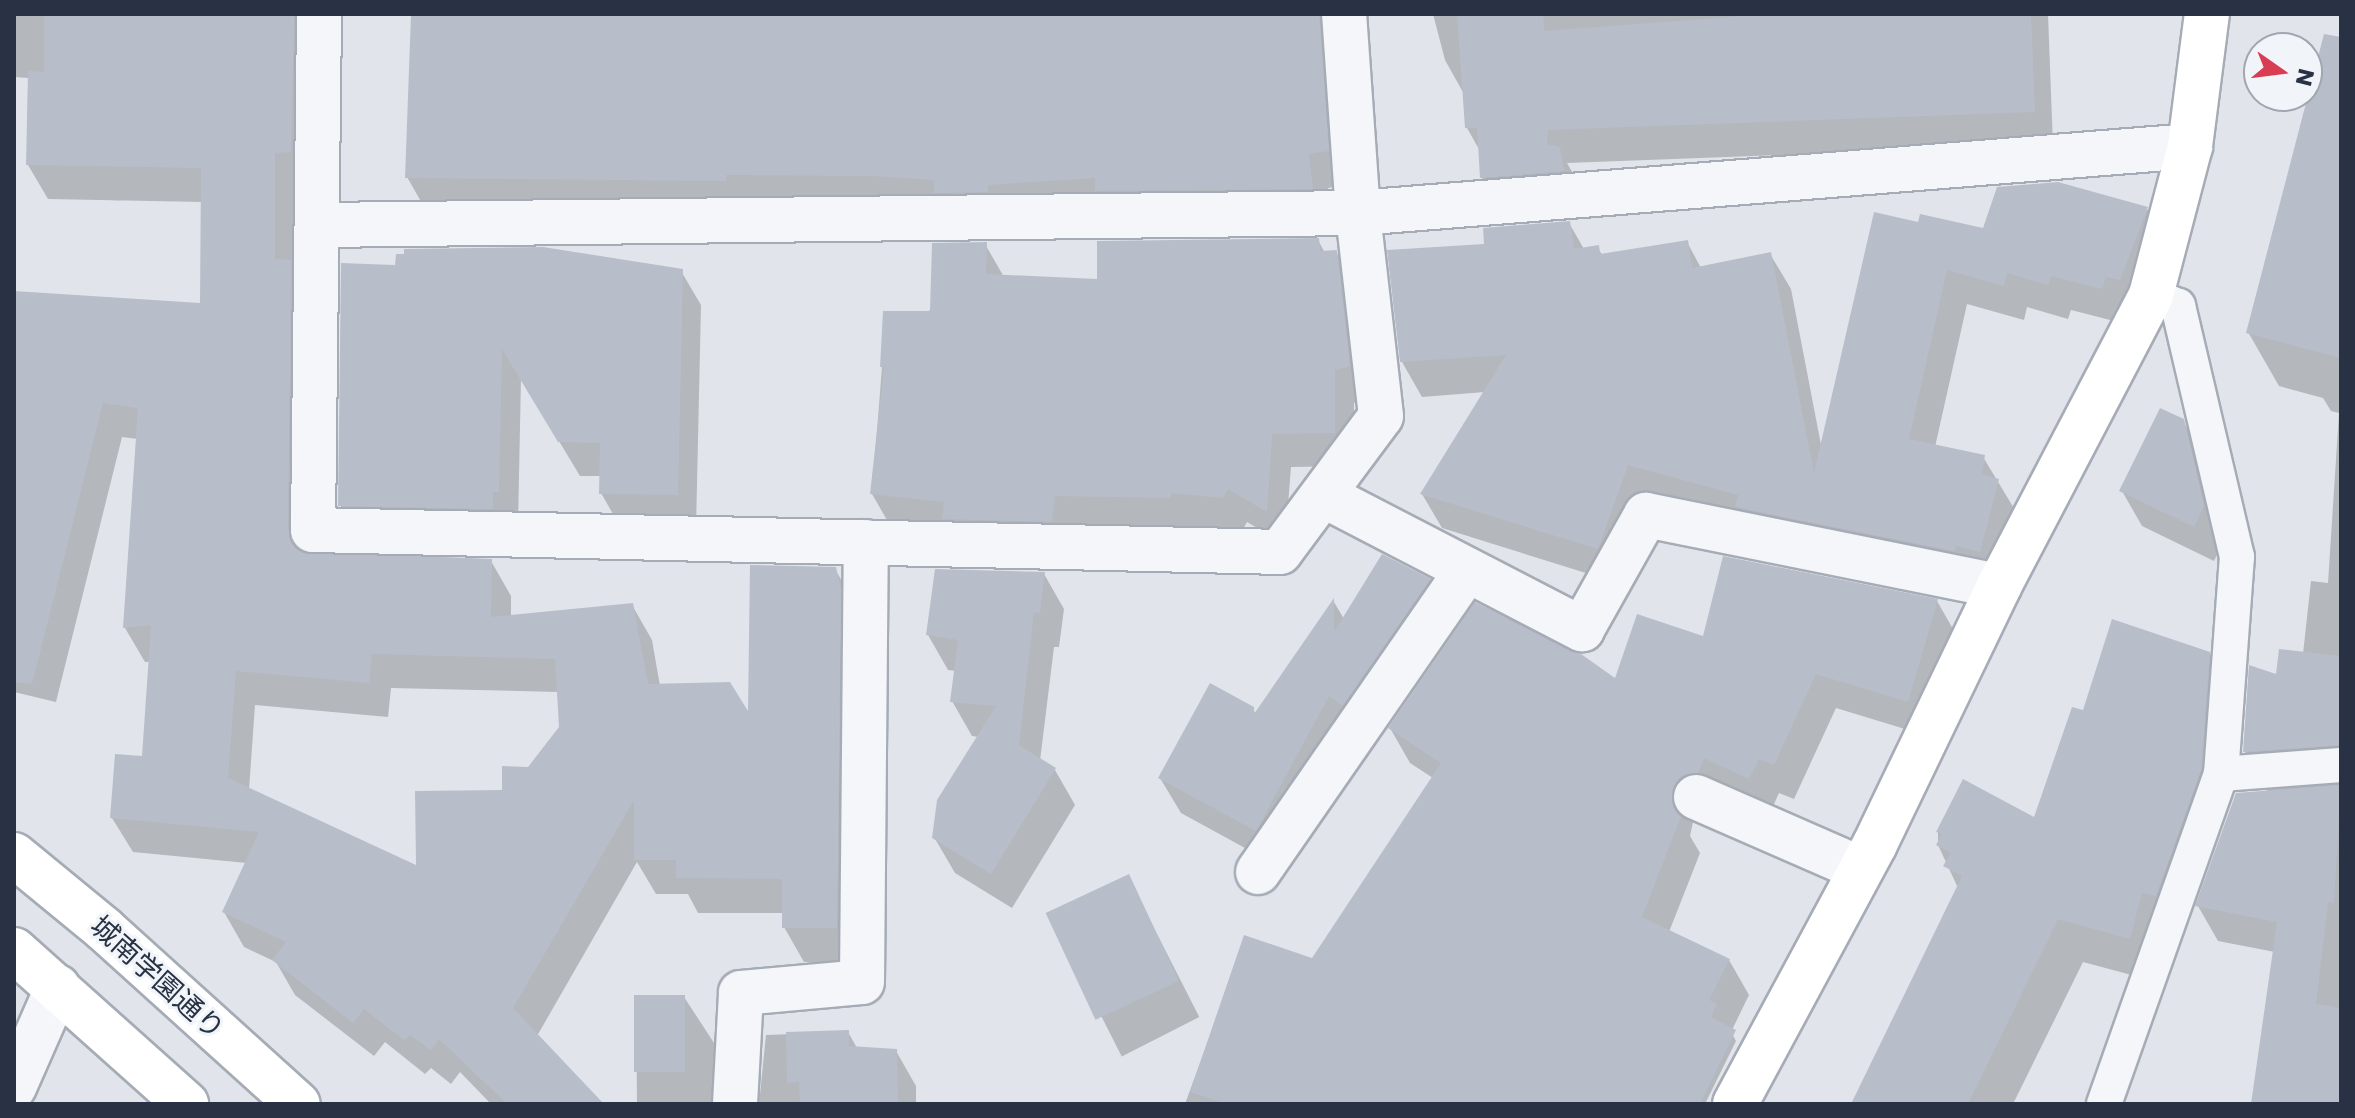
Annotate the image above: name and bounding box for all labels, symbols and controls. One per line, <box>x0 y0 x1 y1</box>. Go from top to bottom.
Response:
north arrow <box>2243 32 2323 112</box>
text: N <box>2288 66 2322 89</box>
street label: 城南学園通り <box>83 909 231 1047</box>

